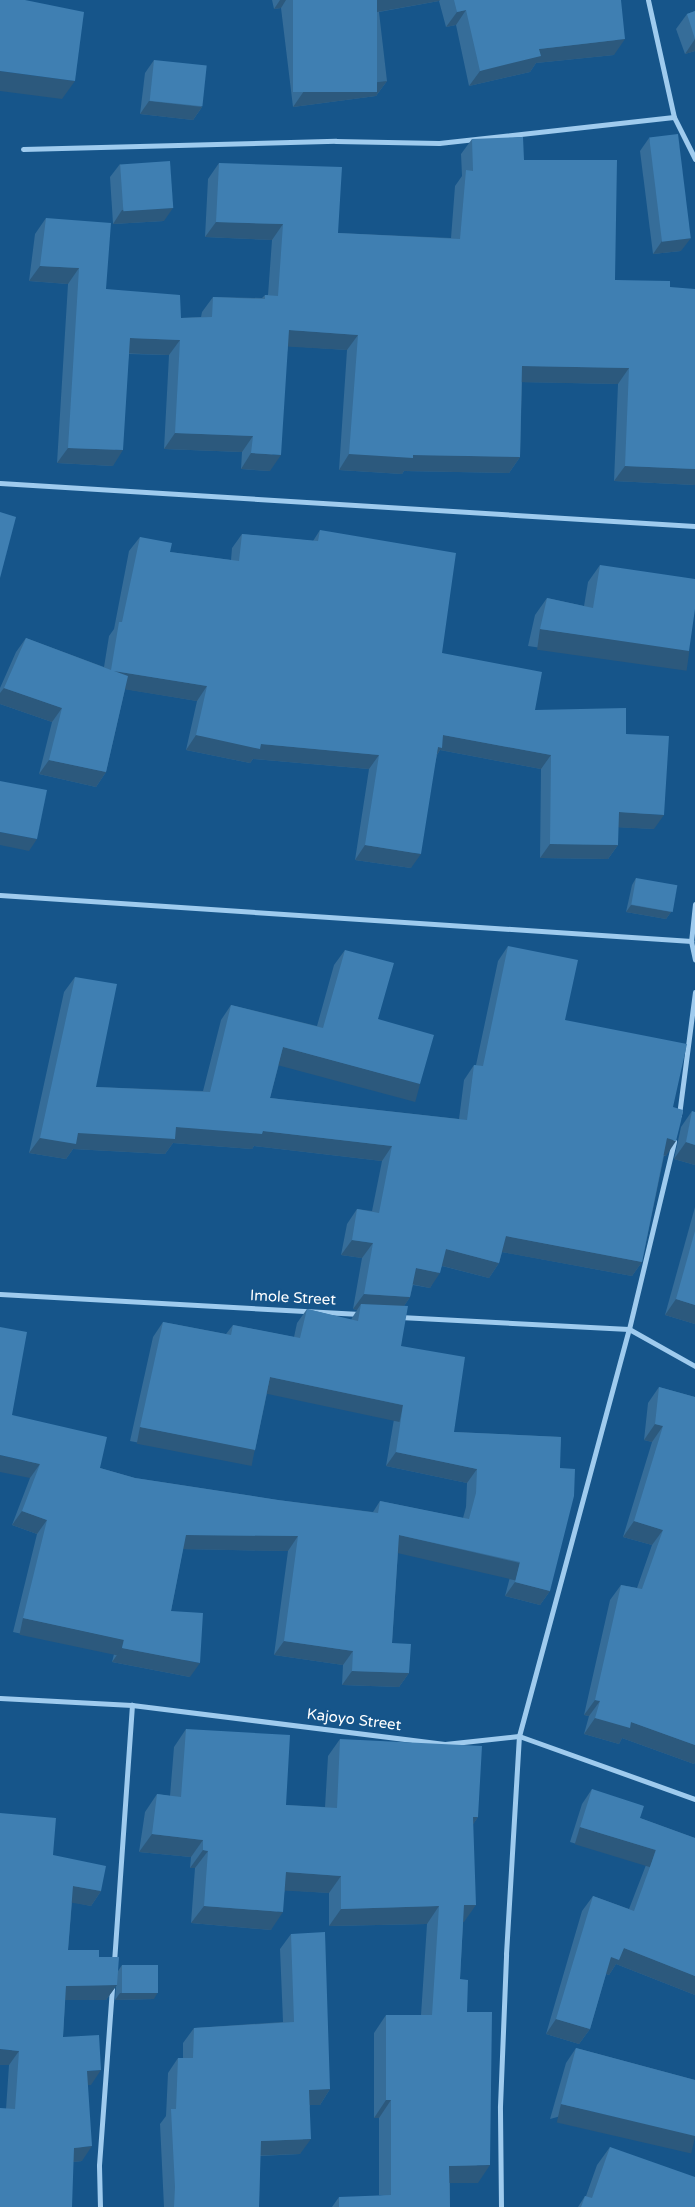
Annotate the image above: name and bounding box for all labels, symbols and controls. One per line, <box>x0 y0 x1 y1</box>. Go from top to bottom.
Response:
street label: Imole Street <box>250 1287 336 1309</box>
street label: Kajoyo Street <box>306 1705 402 1735</box>

